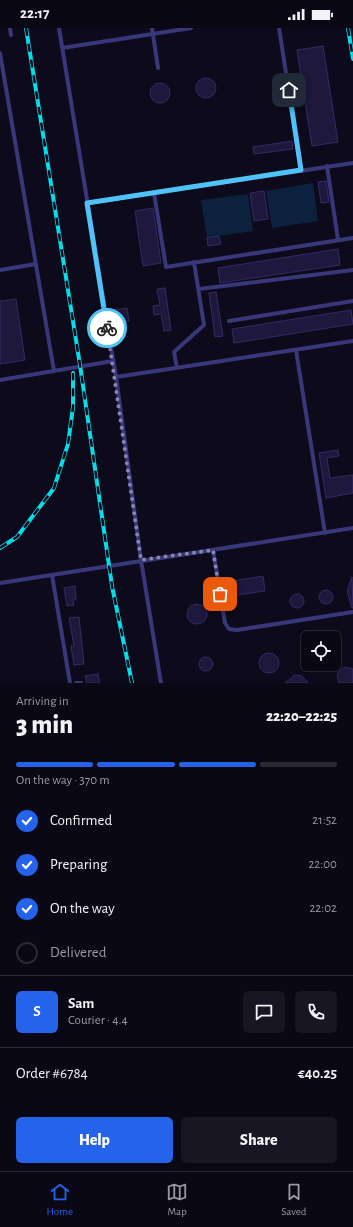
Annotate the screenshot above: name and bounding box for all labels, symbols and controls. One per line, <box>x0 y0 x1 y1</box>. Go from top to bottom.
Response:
text: 22:17 <box>20 6 49 21</box>
pin <box>272 73 306 107</box>
icon: home <box>278 79 300 101</box>
courier <box>87 308 127 348</box>
icon: bike <box>96 317 118 339</box>
pin <box>203 577 237 611</box>
icon: bag <box>209 583 231 605</box>
map controls <box>301 631 341 671</box>
button: locate <box>301 631 341 671</box>
text: Arriving in <box>16 695 69 708</box>
text: 22:20–22:25 <box>266 709 337 724</box>
text: 3 min <box>16 712 73 738</box>
text: On the way · 370 m <box>16 774 110 787</box>
icon: check <box>16 810 38 832</box>
text: Confirmed <box>50 813 112 828</box>
text: 21:52 <box>312 814 337 827</box>
icon: check <box>16 854 38 876</box>
text: Preparing <box>50 857 107 872</box>
text: 22:00 <box>308 858 337 871</box>
icon: check <box>16 898 38 920</box>
text: On the way <box>50 901 115 916</box>
text: 22:02 <box>309 902 337 915</box>
text: Delivered <box>50 945 107 960</box>
button: chat <box>243 991 285 1033</box>
button: phone <box>295 991 337 1033</box>
text: Sam <box>68 996 94 1011</box>
text: S <box>33 1004 41 1019</box>
text: Courier · 4.4 <box>68 1014 128 1027</box>
text: Order #6784 <box>16 1066 88 1081</box>
text: €40.25 <box>298 1066 337 1081</box>
button: Help <box>16 1117 173 1163</box>
button: Share <box>181 1117 337 1163</box>
tab: Home <box>47 1181 73 1218</box>
tab: Map <box>166 1181 188 1218</box>
tab: Saved <box>281 1181 306 1218</box>

